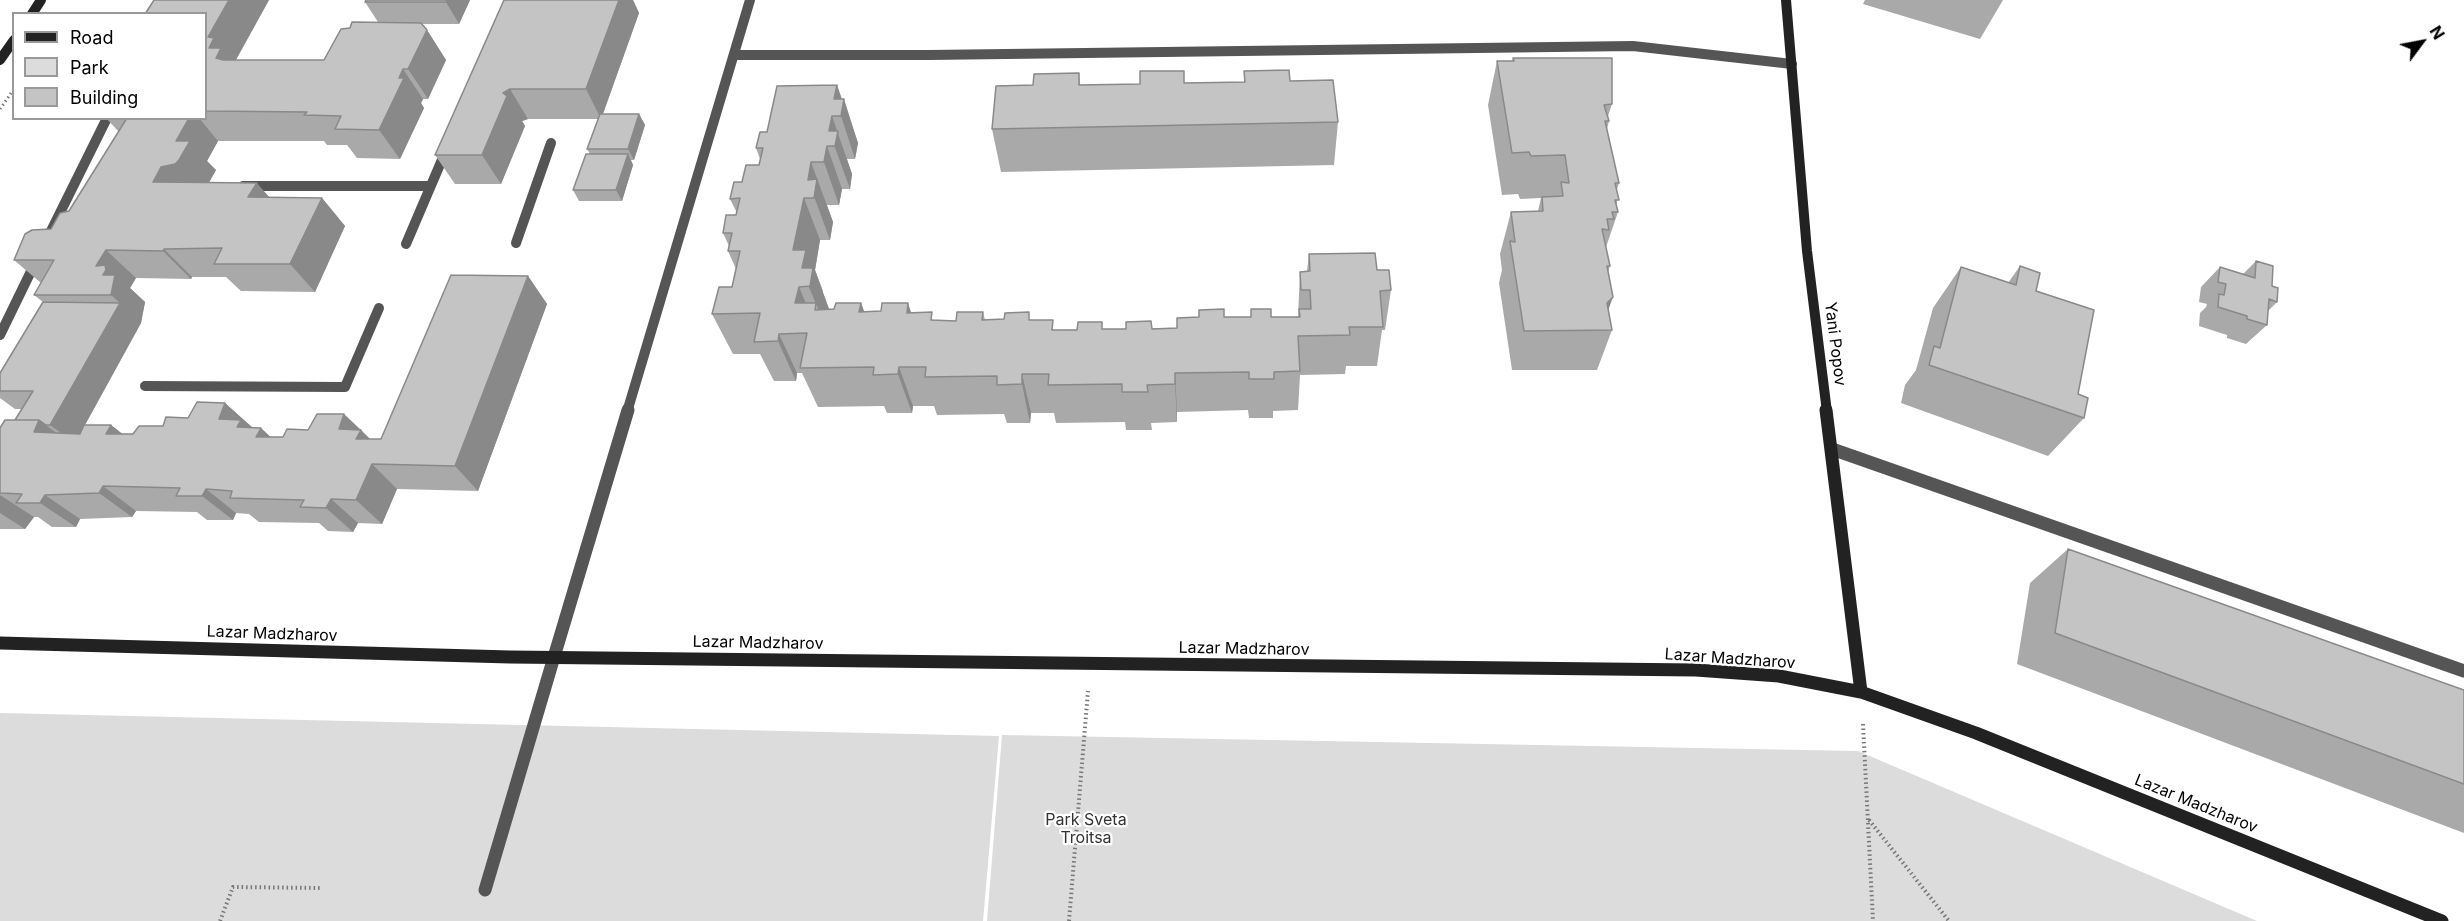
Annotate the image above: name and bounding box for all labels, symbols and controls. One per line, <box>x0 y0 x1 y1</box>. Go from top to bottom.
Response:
legend <box>12 12 207 120</box>
north arrow <box>2392 12 2452 72</box>
text: N <box>2426 22 2449 43</box>
text: Road <box>70 27 113 48</box>
text: Park <box>70 57 109 78</box>
text: Building <box>70 87 138 108</box>
street label: Yani Popov <box>1820 301 1850 387</box>
street label: Lazar Madzharov <box>206 622 338 646</box>
street label: Lazar Madzharov <box>692 632 824 654</box>
street label: Lazar Madzharov <box>1178 638 1310 660</box>
street label: Lazar Madzharov <box>1664 645 1796 673</box>
street label: Lazar Madzharov <box>2132 771 2260 837</box>
park label: Park Sveta Troitsa <box>1045 810 1127 848</box>

